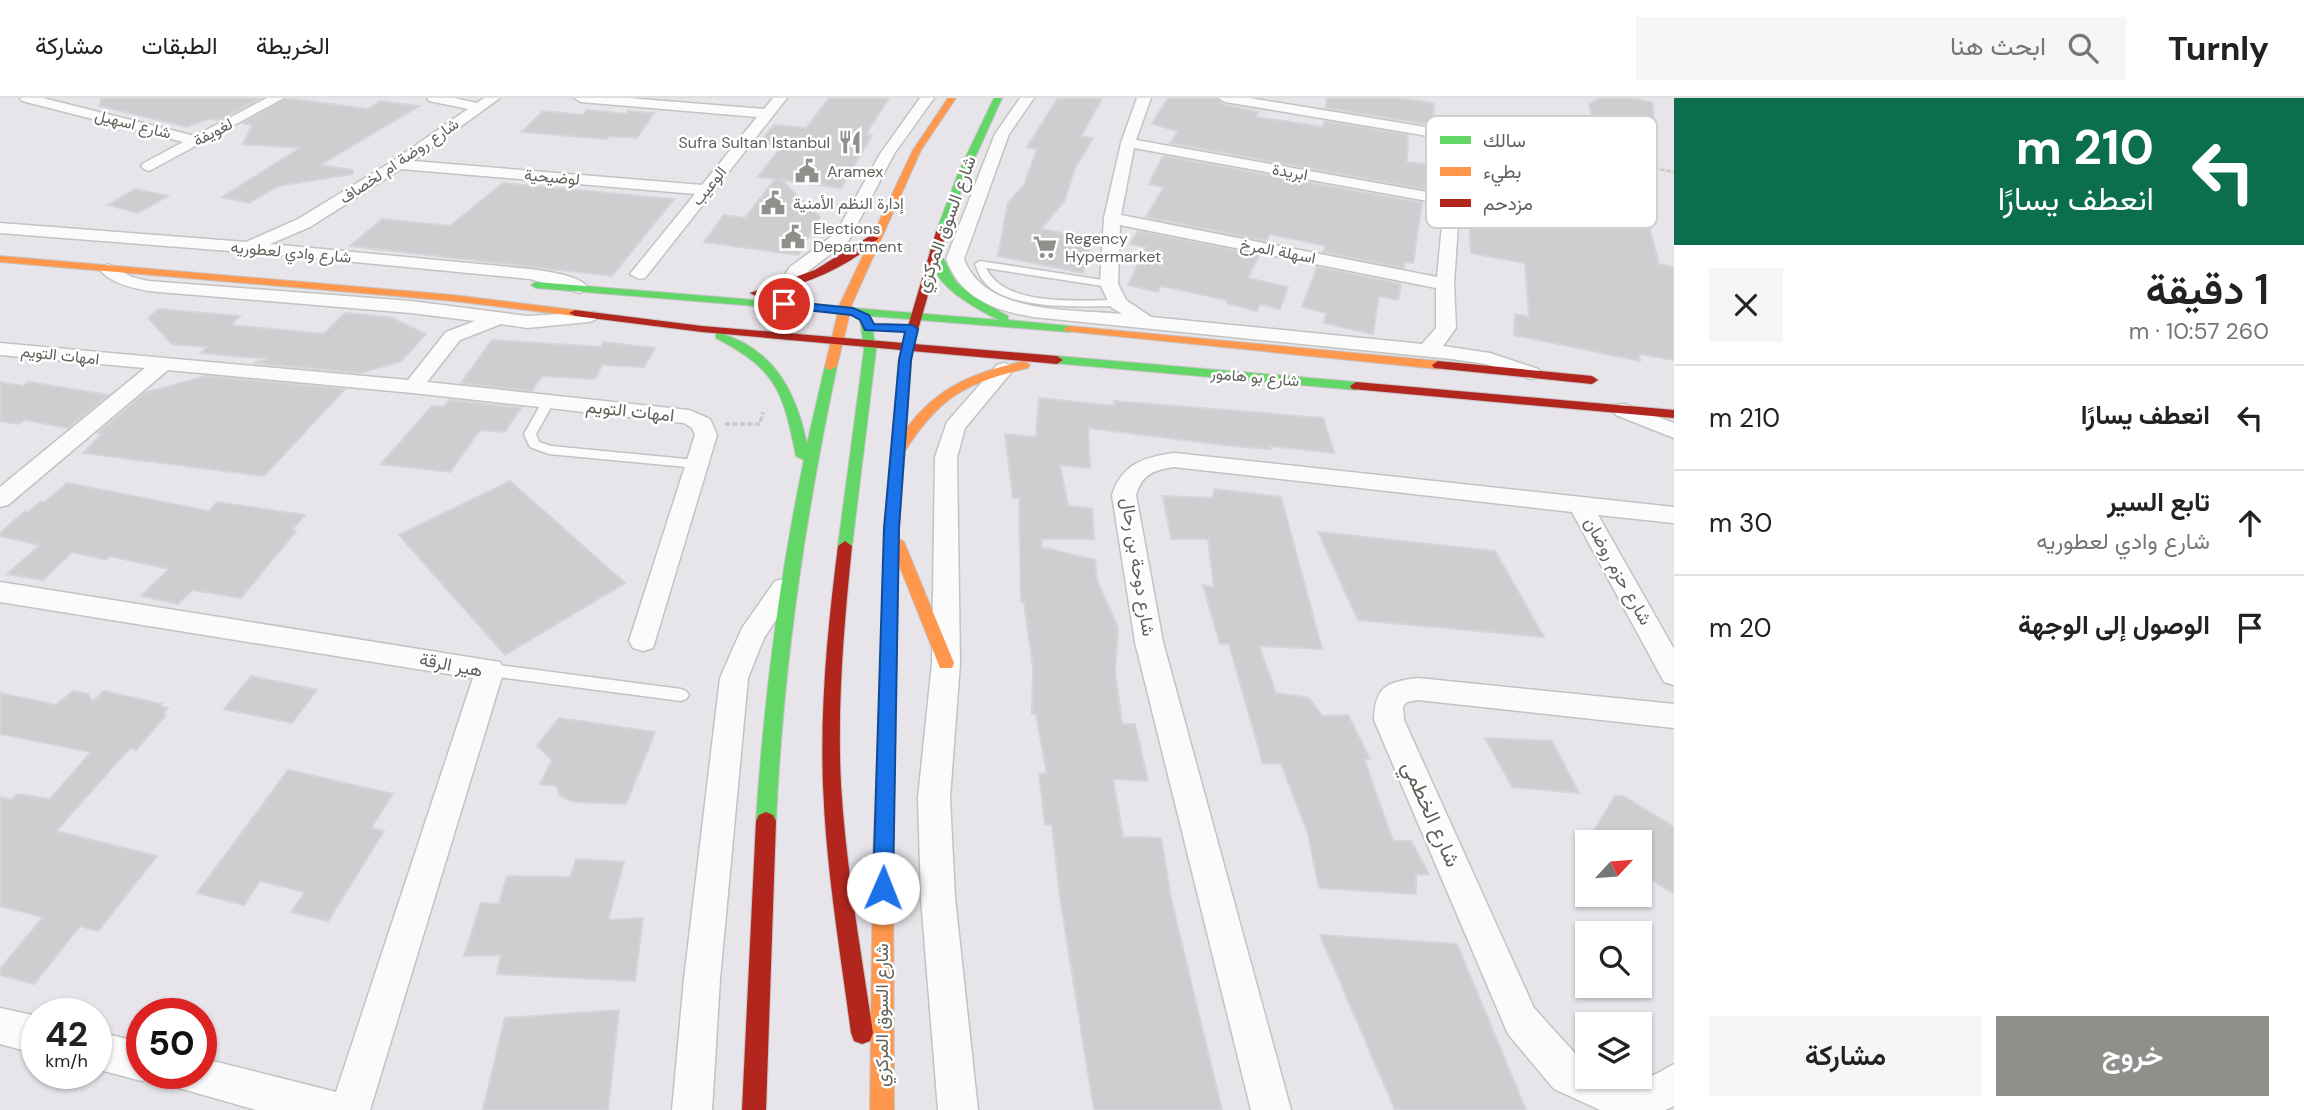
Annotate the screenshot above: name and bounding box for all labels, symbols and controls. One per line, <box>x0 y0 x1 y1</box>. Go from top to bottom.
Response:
search box <box>1636 17 2126 80</box>
text: Turnly <box>2168 27 2269 70</box>
text: ابحث هنا <box>1950 29 2046 63</box>
icon: search <box>2064 29 2102 67</box>
text: مشاركة <box>35 30 103 61</box>
text: الطبقات <box>141 30 218 61</box>
text: الخريطة <box>256 30 330 61</box>
street label: شارع اسهيل <box>92 104 173 145</box>
street label: لغويفة <box>189 113 237 151</box>
street label: شارع روضة ام لخصاف <box>335 113 463 210</box>
text: 210 m <box>2016 115 2154 179</box>
legend <box>1426 116 1657 228</box>
icon: left <box>2178 126 2269 217</box>
restaurant icon: Sufra Sultan Istanbul <box>836 128 864 156</box>
text: سالك <box>1483 128 1526 153</box>
place label: Sufra Sultan Istanbul <box>678 132 830 153</box>
street label: شارع السوق المركزي <box>910 153 985 297</box>
public building icon: Aramex <box>793 157 821 185</box>
street label: ابريدة <box>1271 159 1309 185</box>
text: بطيء <box>1483 159 1521 187</box>
place label: Aramex <box>827 161 883 182</box>
street label: الوعيب <box>687 162 731 210</box>
street label: لوضيحية <box>523 164 581 190</box>
text: انعطف يسارًا <box>1998 178 2154 220</box>
public building icon: إدارة النظم الأمنية <box>759 189 787 217</box>
text: مزدحم <box>1483 191 1533 216</box>
place label: إدارة النظم الأمنية <box>793 193 904 214</box>
place label: Elections Department <box>813 218 903 257</box>
public building icon: Elections Department <box>779 223 807 251</box>
place label: Regency Hypermarket <box>1065 228 1161 267</box>
supermarket icon: Regency Hypermarket <box>1031 233 1059 261</box>
street label: اسهلة المرخ <box>1238 233 1317 270</box>
street label: شارع وادي لعطوريه <box>230 236 352 271</box>
text: 1 دقيقة <box>2146 262 2269 317</box>
button: close <box>1709 268 1783 342</box>
pin <box>754 274 814 334</box>
icon: arrive <box>765 285 803 323</box>
text: 260 m · 10:57 <box>2129 316 2269 346</box>
street label: امهات التويم <box>20 340 100 370</box>
street label: شارع بو هامور <box>1209 363 1300 392</box>
street label: امهات التويم <box>585 394 675 428</box>
text: انعطف يسارًا <box>2081 398 2210 432</box>
icon: left <box>2231 399 2269 437</box>
text: 210 m <box>1709 401 1780 435</box>
text: تابع السير <box>2107 485 2210 519</box>
street label: شارع دوحة بن رحال <box>1115 496 1161 638</box>
icon: ahead <box>2231 504 2269 542</box>
text: 30 m <box>1709 506 1772 540</box>
street label: شارع حزم روضان <box>1578 513 1658 629</box>
text: شارع وادي لعطوريه <box>2036 526 2210 556</box>
text: الوصول إلى الوجهة <box>2018 608 2210 642</box>
icon: arrive <box>2231 609 2269 647</box>
text: 20 m <box>1709 611 1772 645</box>
street label: هير الرقة <box>417 647 485 683</box>
street label: شارع الخطمي <box>1392 757 1467 873</box>
north arrow <box>1575 830 1652 906</box>
map controls <box>1575 830 1652 1089</box>
position arrow <box>846 851 920 925</box>
button: search <box>1575 921 1652 998</box>
street label: شارع السوق المركزي <box>870 943 897 1087</box>
speed limit sign: 50 <box>126 998 217 1089</box>
text: 42 <box>45 1011 88 1057</box>
button: layers <box>1575 1012 1652 1089</box>
button: مشاركة <box>1709 1016 1982 1096</box>
button: خروج <box>1996 1016 2269 1096</box>
text: km/h <box>45 1049 88 1073</box>

